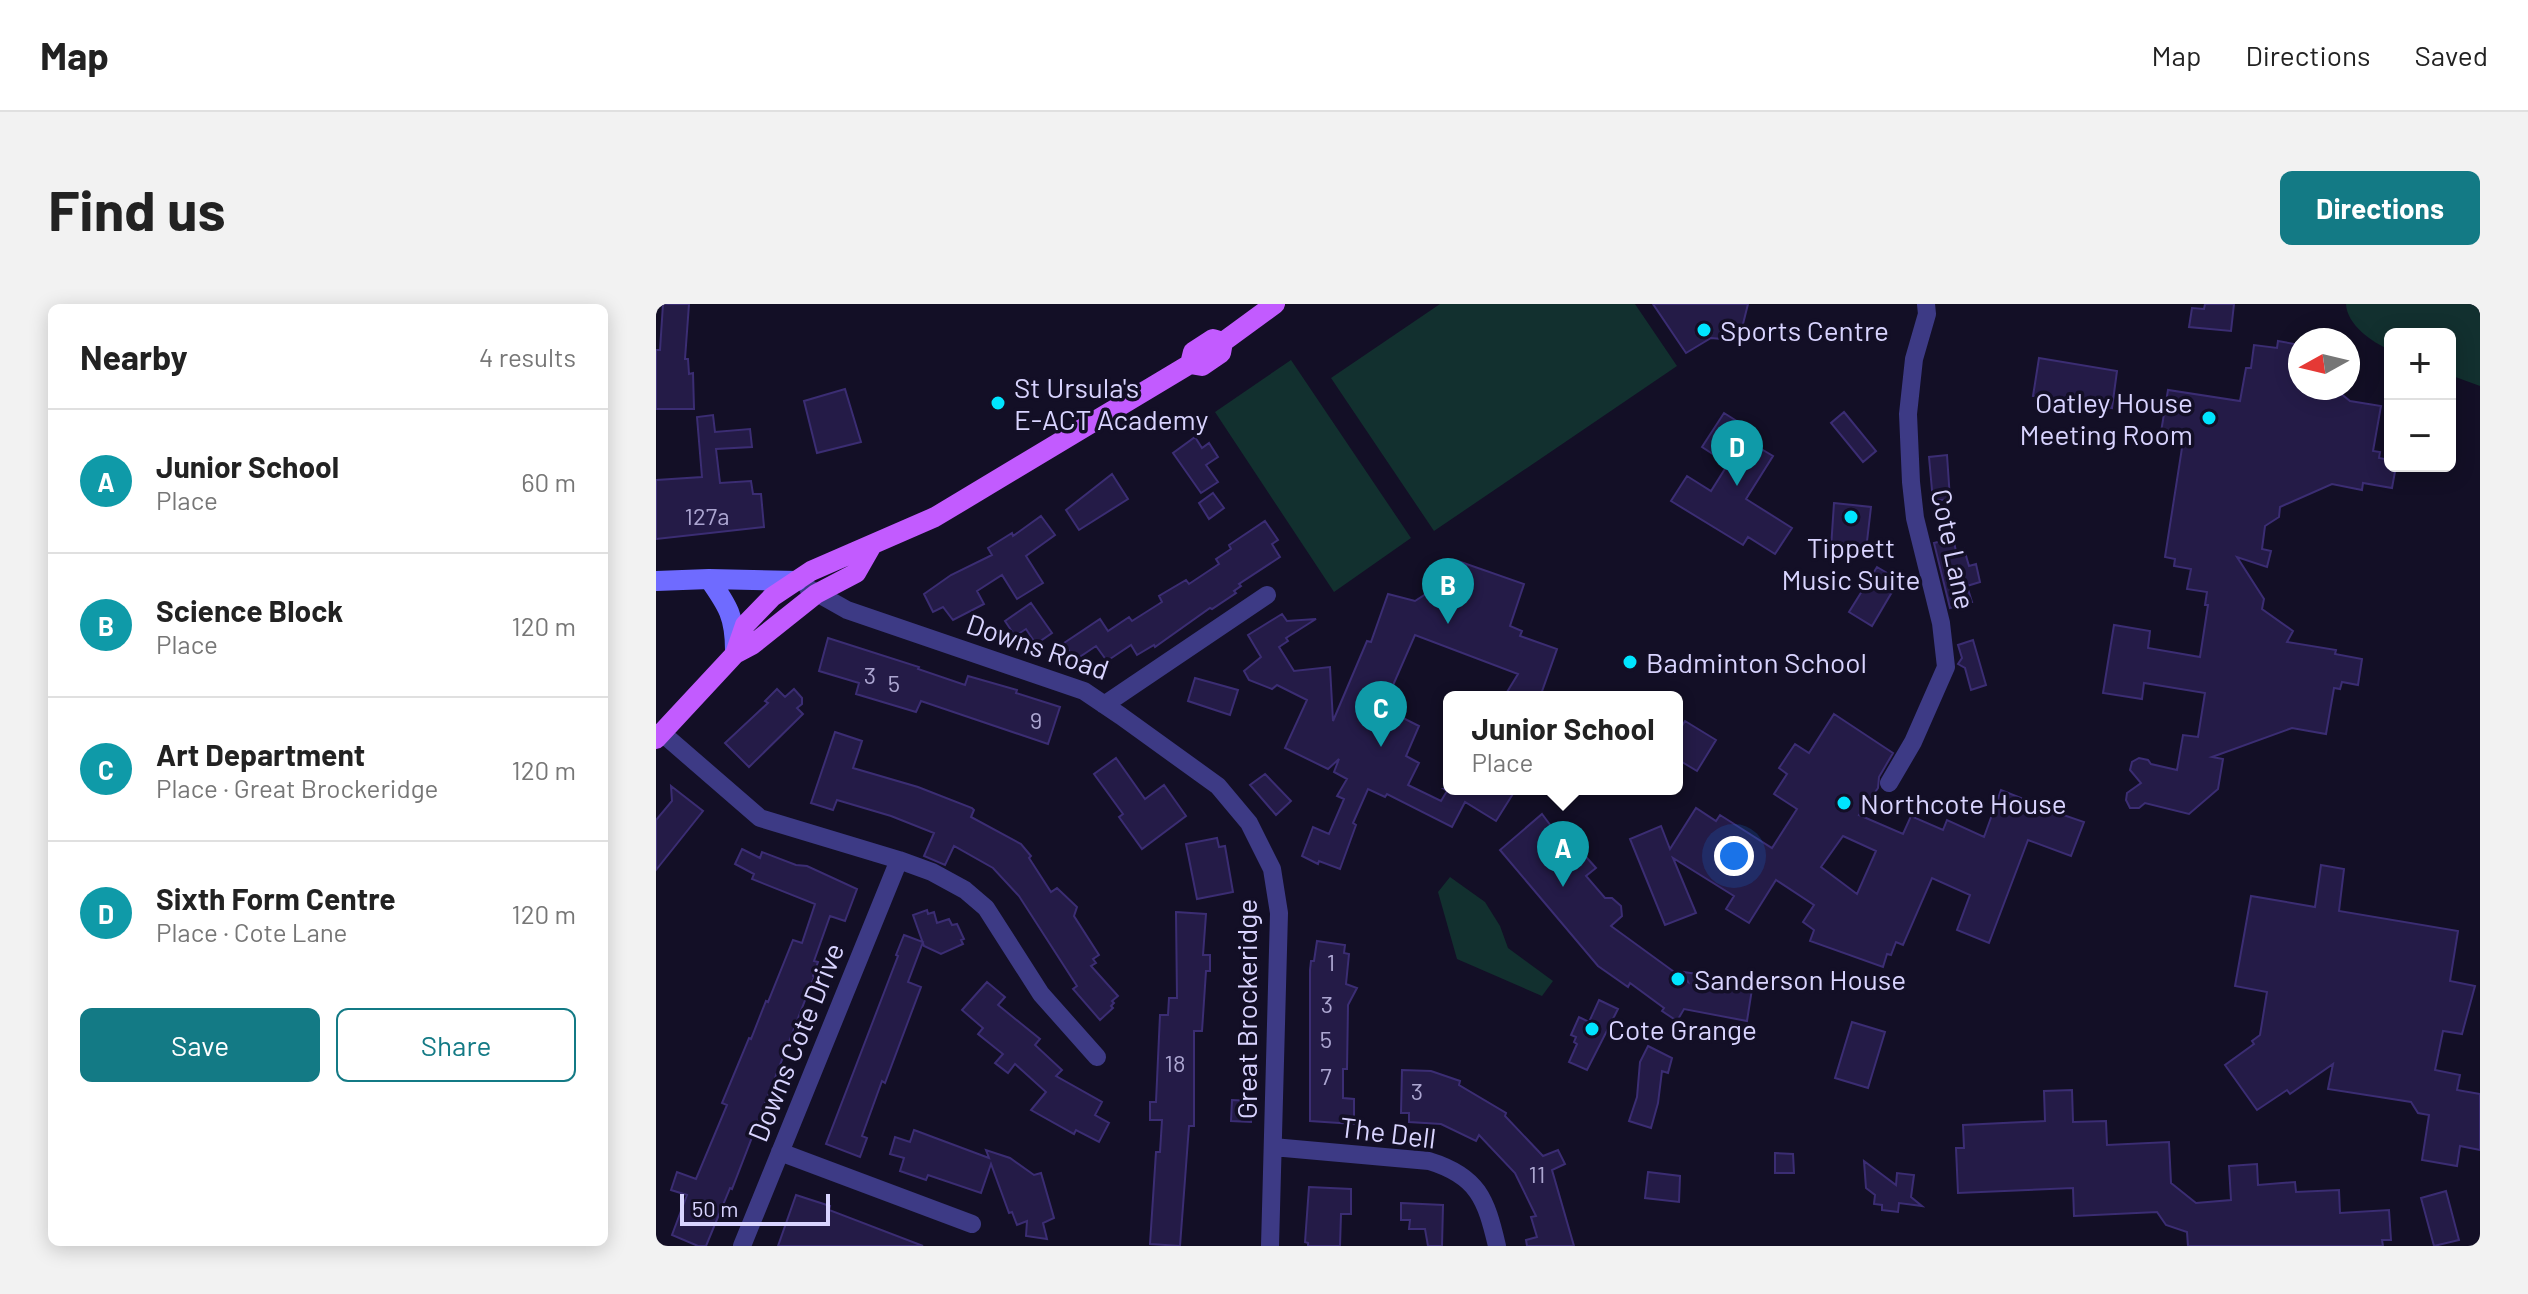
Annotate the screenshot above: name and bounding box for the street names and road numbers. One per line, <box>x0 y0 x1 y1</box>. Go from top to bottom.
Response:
street label: Cote Lane <box>1925 486 1983 612</box>
street label: Downs Road <box>962 606 1114 686</box>
street label: Great Brockeridge <box>1229 899 1263 1119</box>
street label: Downs Cote Drive <box>740 938 850 1146</box>
street label: The Dell <box>1338 1109 1438 1155</box>

